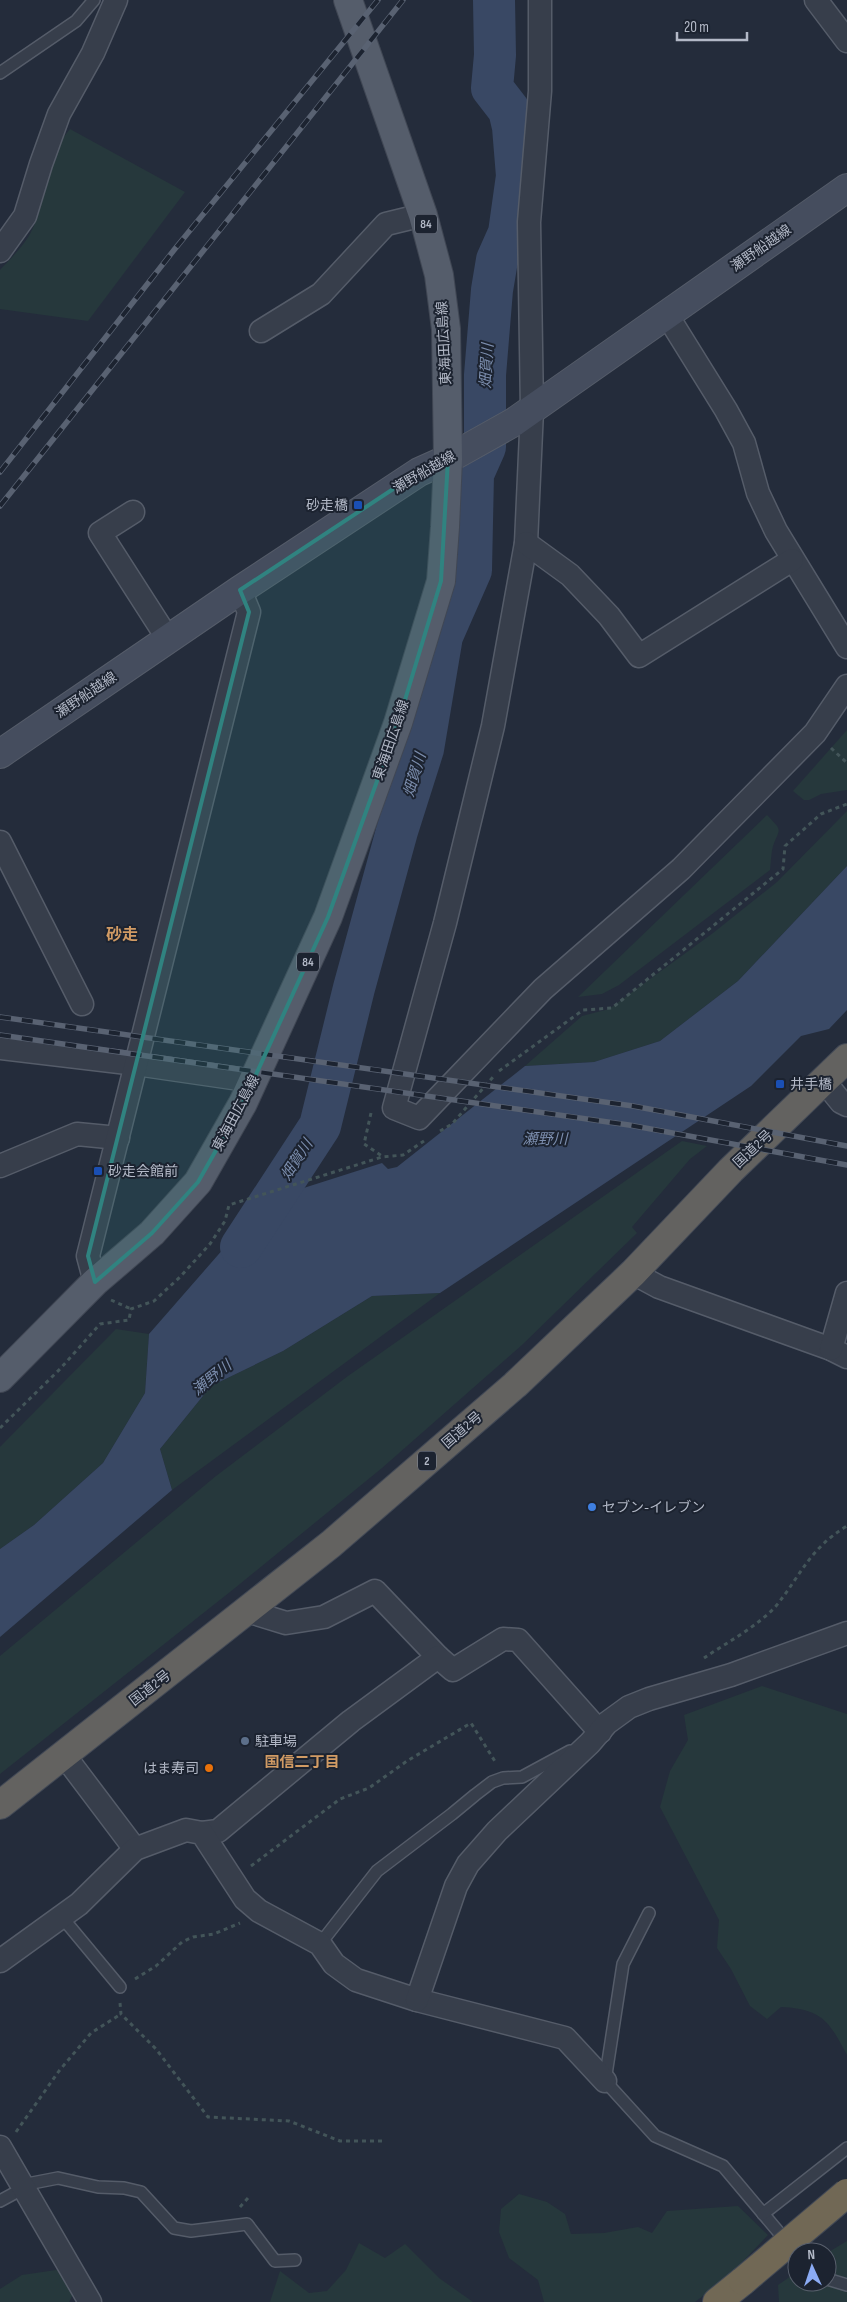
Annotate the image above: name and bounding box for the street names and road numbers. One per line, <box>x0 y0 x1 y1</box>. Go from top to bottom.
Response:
road number: 84 <box>415 214 437 233</box>
street label: 瀬野船越線 <box>727 221 795 275</box>
street label: 東海田広島線 <box>433 301 455 385</box>
street label: 瀬野船越線 <box>389 447 459 497</box>
street label: 瀬野船越線 <box>52 668 120 722</box>
street label: 東海田広島線 <box>369 698 413 782</box>
road number: 84 <box>297 952 319 972</box>
street label: 東海田広島線 <box>209 1072 263 1154</box>
street label: 国道2号 <box>730 1126 776 1172</box>
street label: 国道2号 <box>438 1408 486 1452</box>
road number: 2 <box>418 1452 436 1470</box>
street label: 国道2号 <box>126 1667 174 1709</box>

